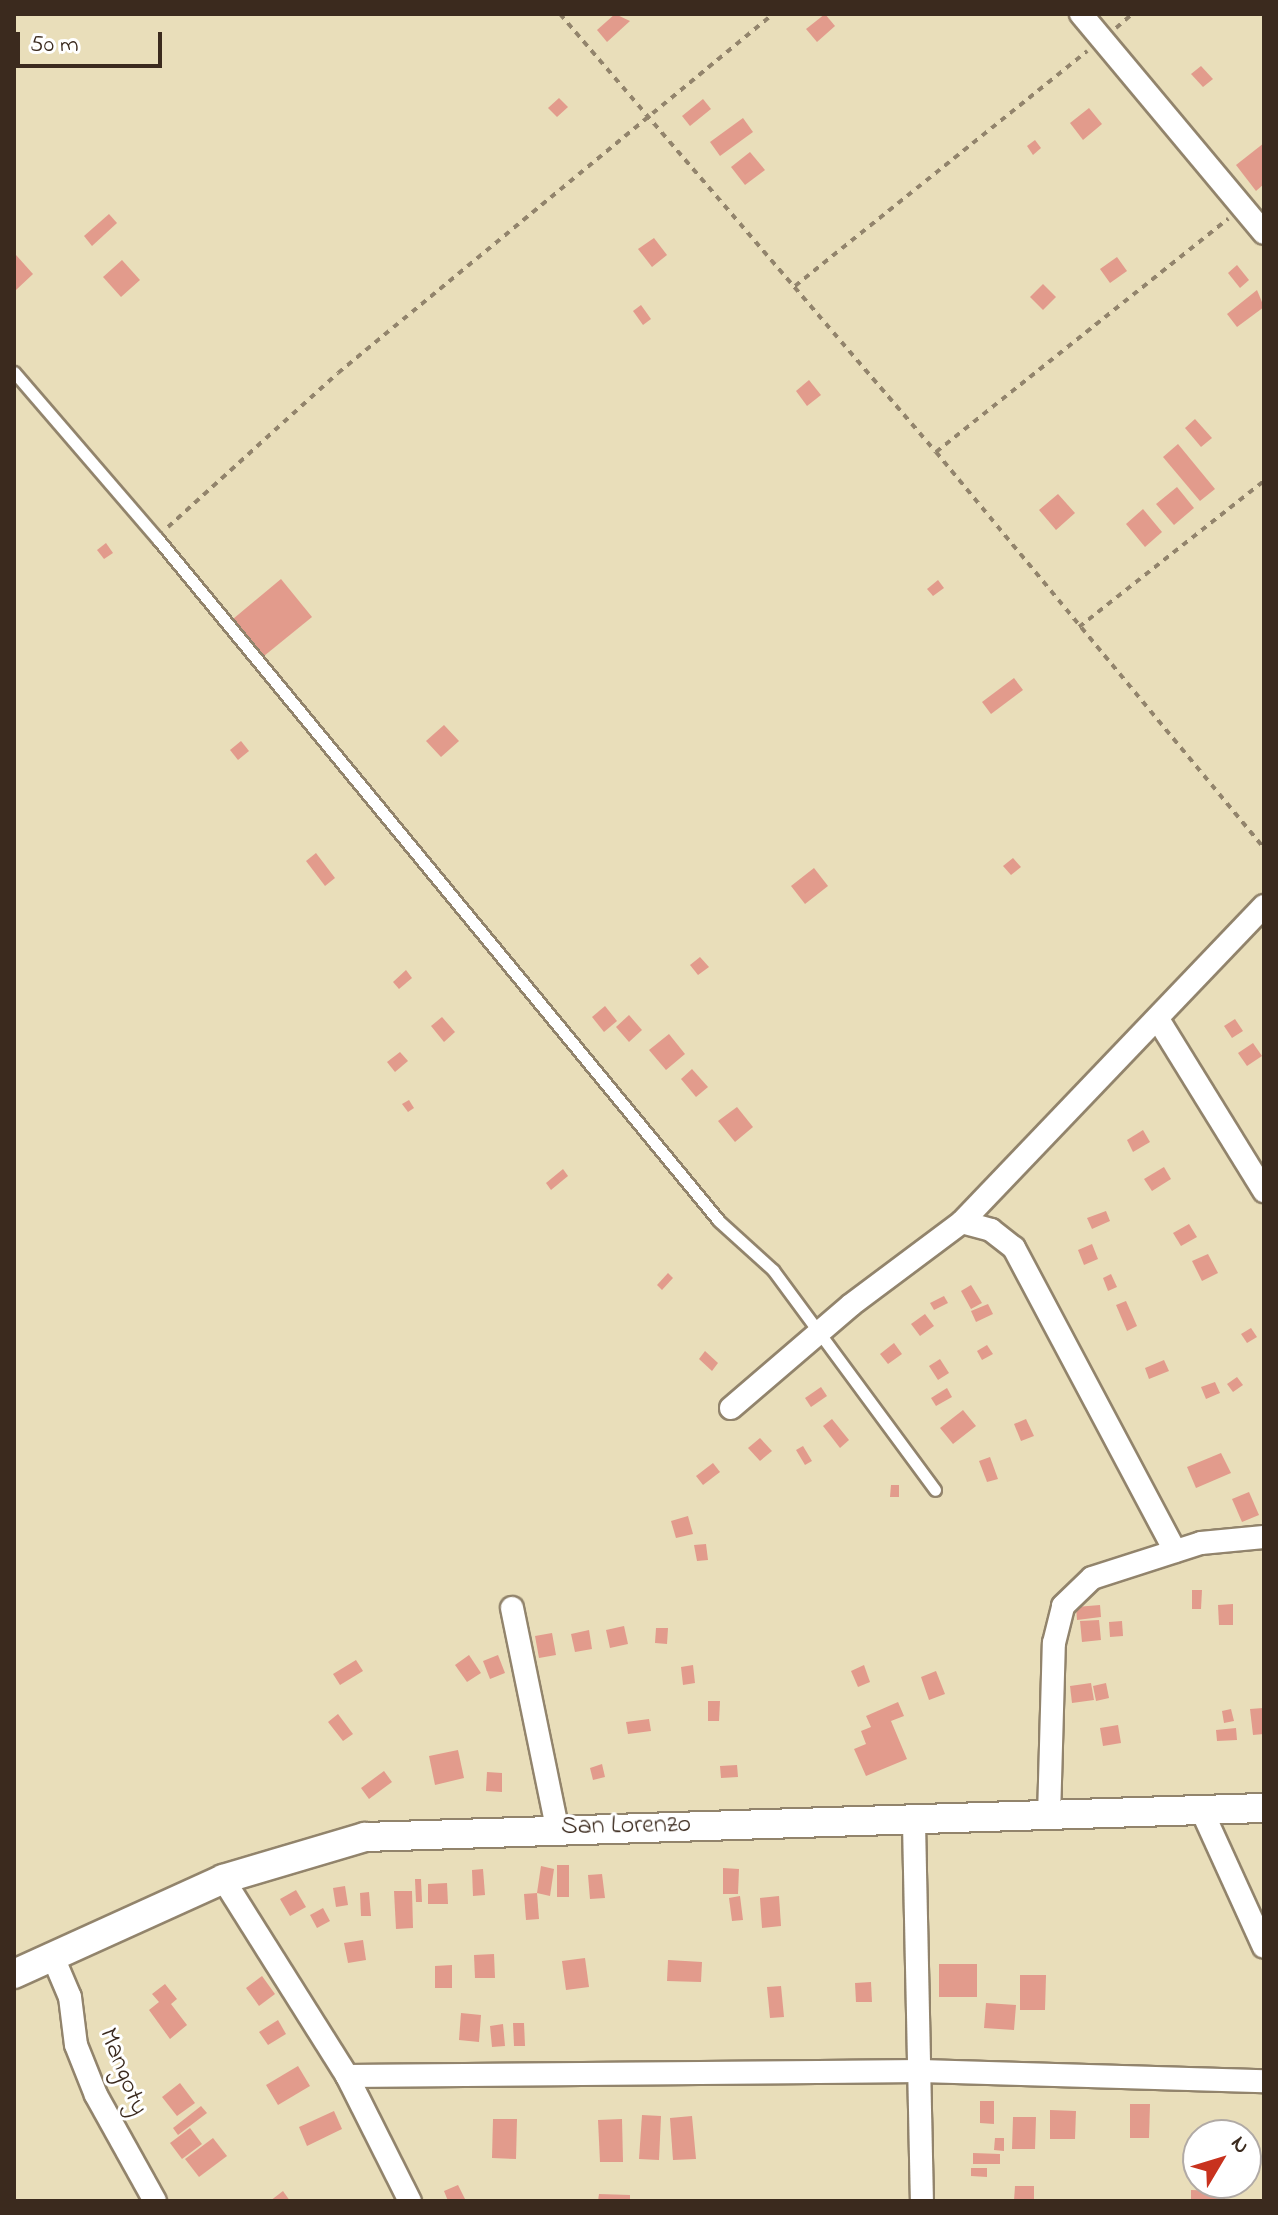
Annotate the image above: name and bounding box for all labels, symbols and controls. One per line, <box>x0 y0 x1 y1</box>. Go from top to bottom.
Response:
scale bar <box>20 16 166 66</box>
text: 50 m <box>30 28 79 63</box>
street label: San Lorenzo <box>561 1810 691 1844</box>
street label: Mangoty <box>90 2024 154 2120</box>
north arrow <box>1182 2119 1262 2199</box>
text: N <box>1222 2130 1257 2161</box>

